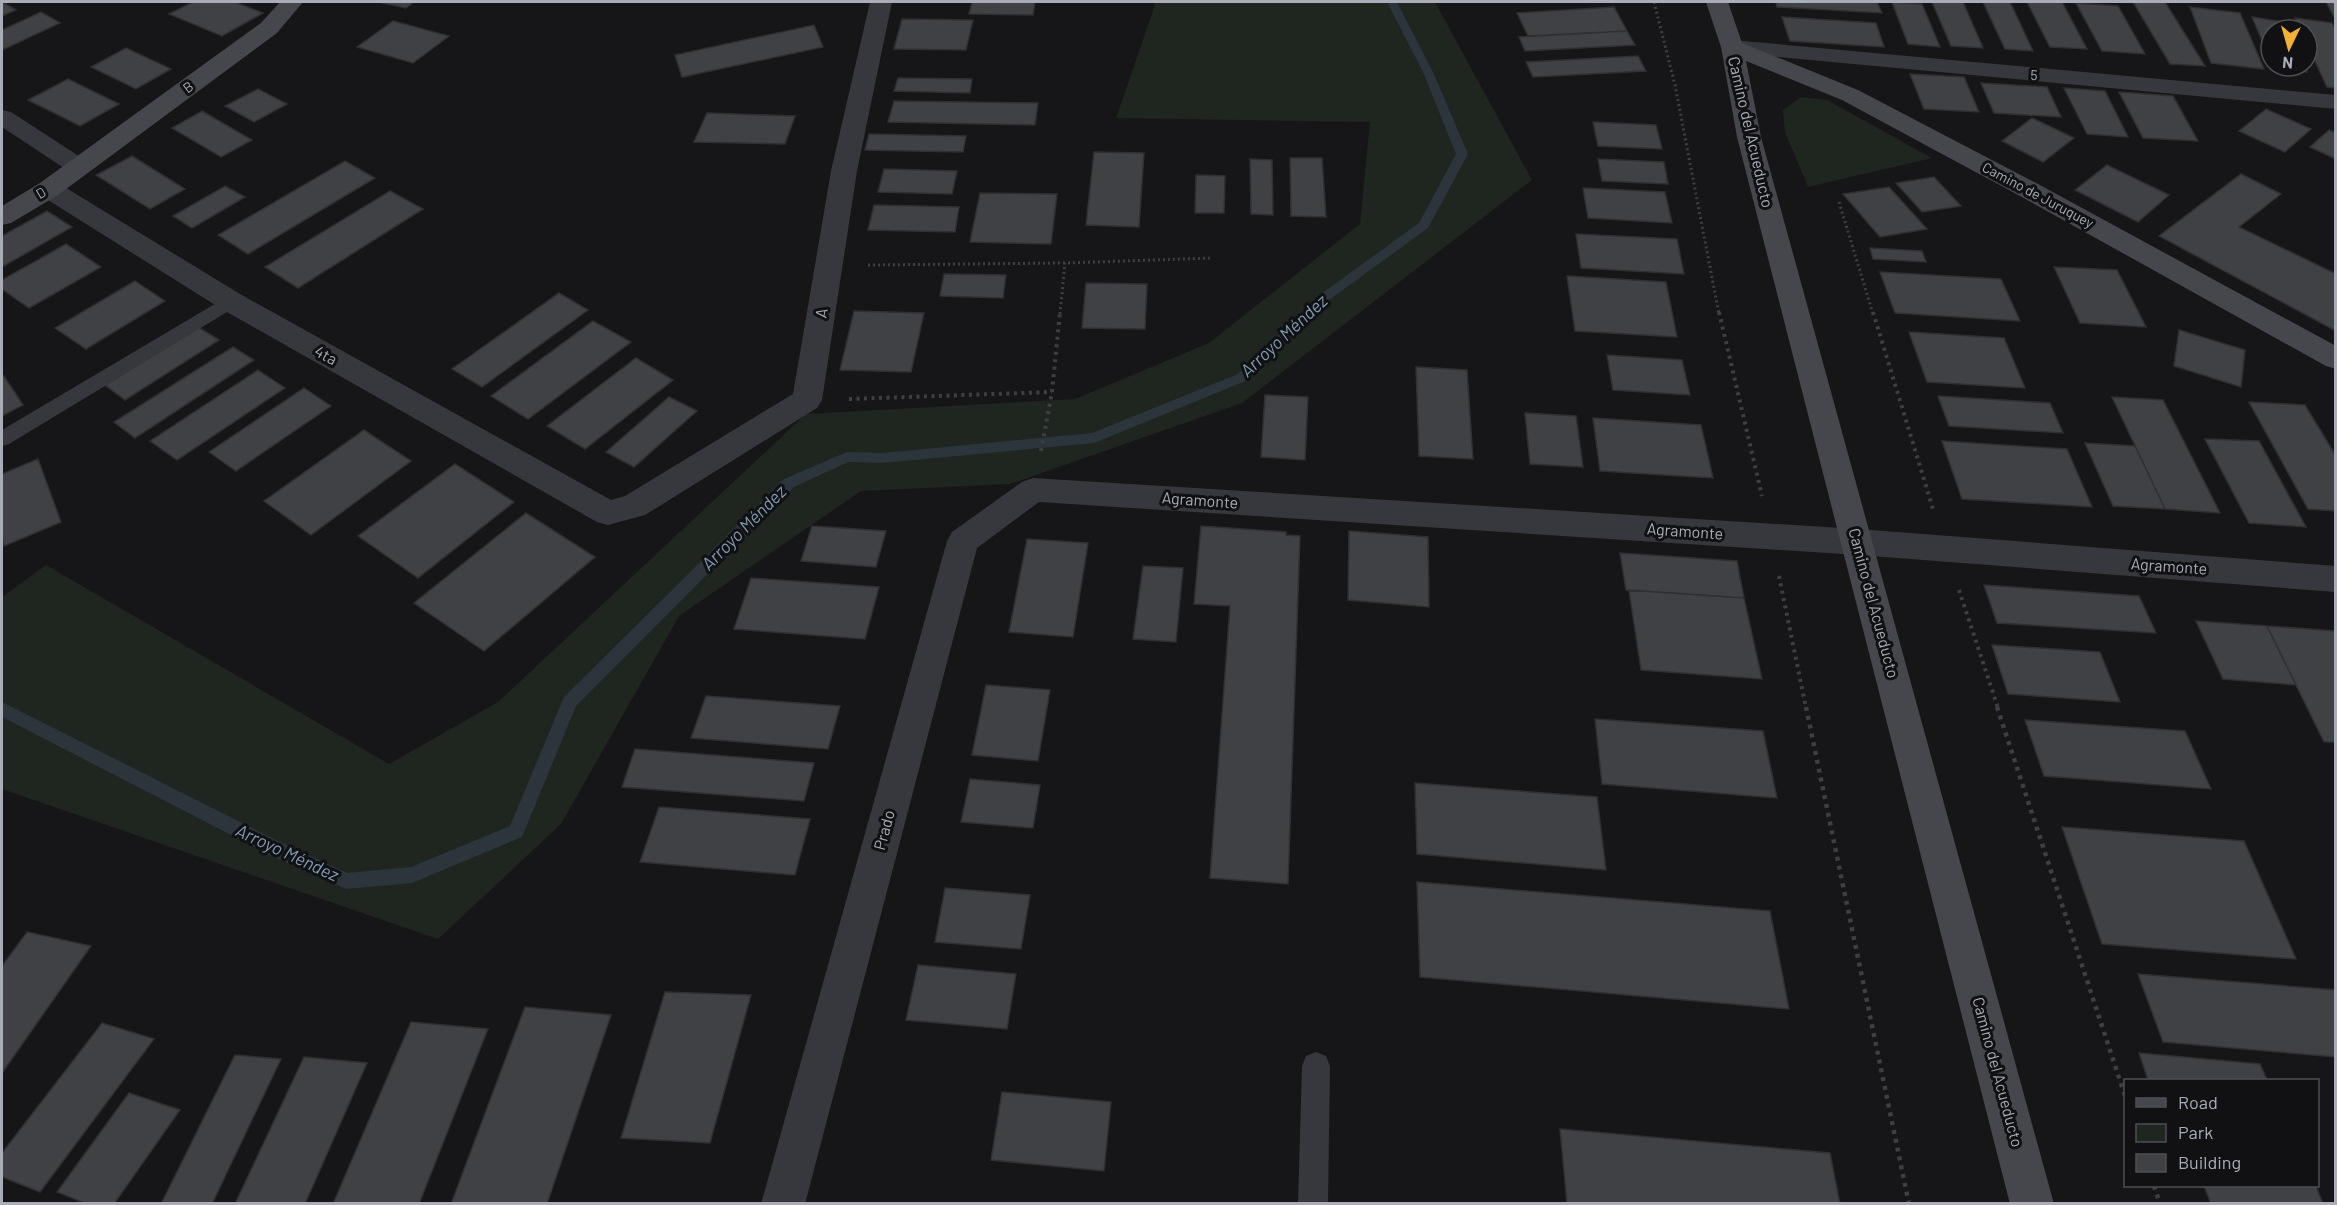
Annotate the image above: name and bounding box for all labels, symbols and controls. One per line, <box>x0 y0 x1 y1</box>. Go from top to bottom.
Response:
north arrow <box>2259 18 2319 78</box>
street label: Camino del Acueducto <box>1725 54 1778 209</box>
text: N <box>2282 54 2294 73</box>
street label: 5 <box>2030 66 2038 83</box>
street label: B <box>179 77 196 96</box>
street label: Camino de Juruquey <box>1980 158 2097 231</box>
street label: D <box>33 183 49 202</box>
water label: Arroyo Méndez <box>1235 289 1332 381</box>
street label: A <box>810 306 831 319</box>
street label: 4ta <box>312 341 341 368</box>
water label: Arroyo Méndez <box>696 480 790 574</box>
street label: Agramonte <box>1161 487 1239 512</box>
street label: Agramonte <box>1646 518 1724 543</box>
street label: Camino del Acueducto <box>1845 526 1904 680</box>
street label: Agramonte <box>2130 553 2208 578</box>
street label: Prado <box>869 808 898 852</box>
water label: Arroyo Méndez <box>233 819 342 886</box>
street label: Camino del Acueducto <box>1969 995 2028 1149</box>
legend <box>2124 1079 2319 1187</box>
text: Road <box>2178 1091 2218 1113</box>
text: Park <box>2178 1121 2213 1143</box>
text: Building <box>2178 1151 2241 1173</box>

